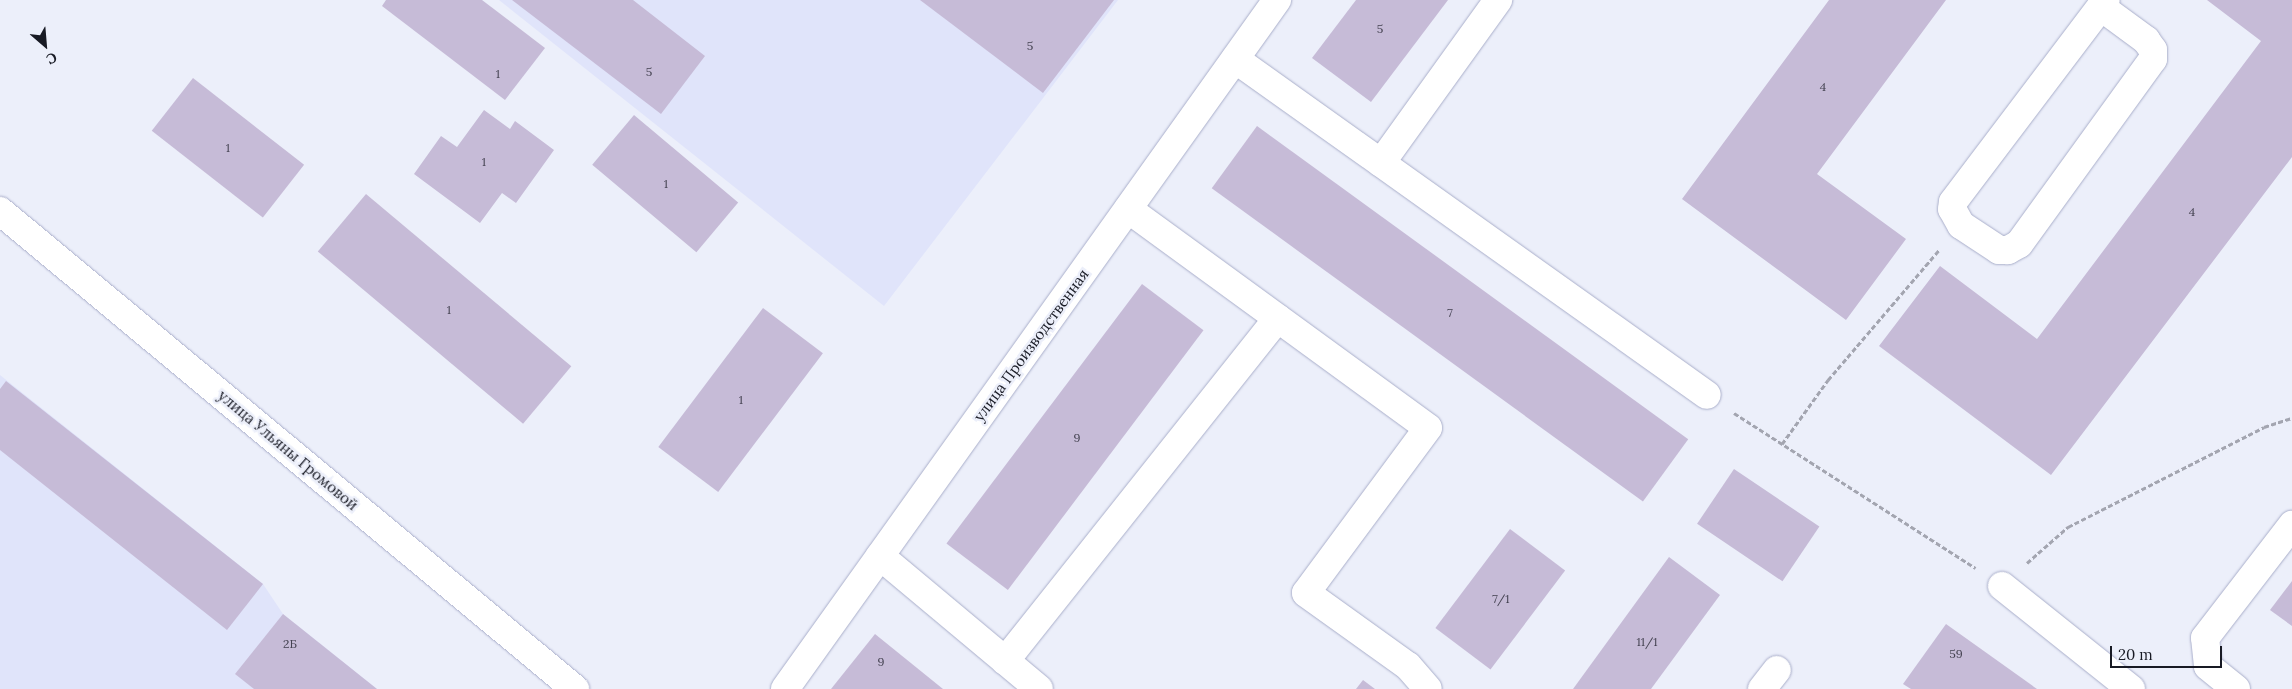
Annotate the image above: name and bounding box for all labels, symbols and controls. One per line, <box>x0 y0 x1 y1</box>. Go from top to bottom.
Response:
north arrow <box>20 20 70 70</box>
house number: 5 <box>1377 22 1383 36</box>
house number: 5 <box>1027 39 1033 53</box>
text: С <box>43 48 60 69</box>
house number: 5 <box>646 65 652 79</box>
house number: 1 <box>496 67 500 81</box>
house number: 4 <box>1820 80 1826 94</box>
house number: 1 <box>226 141 230 155</box>
house number: 1 <box>482 155 486 169</box>
house number: 1 <box>664 177 668 191</box>
house number: 4 <box>2189 205 2195 219</box>
street label: улица Производственная <box>970 265 1092 425</box>
house number: 1 <box>447 303 451 317</box>
house number: 7 <box>1447 306 1453 320</box>
street label: улица Ульяны Громовой <box>214 386 362 514</box>
house number: 1 <box>739 393 743 407</box>
house number: 9 <box>1074 431 1080 445</box>
house number: 7/1 <box>1492 592 1510 606</box>
house number: 11/1 <box>1636 635 1658 649</box>
scale bar <box>2112 636 2224 668</box>
house number: 2Б <box>283 637 297 651</box>
text: 20 m <box>2118 645 2153 664</box>
house number: 59 <box>1949 647 1963 661</box>
house number: 9 <box>878 655 884 669</box>

